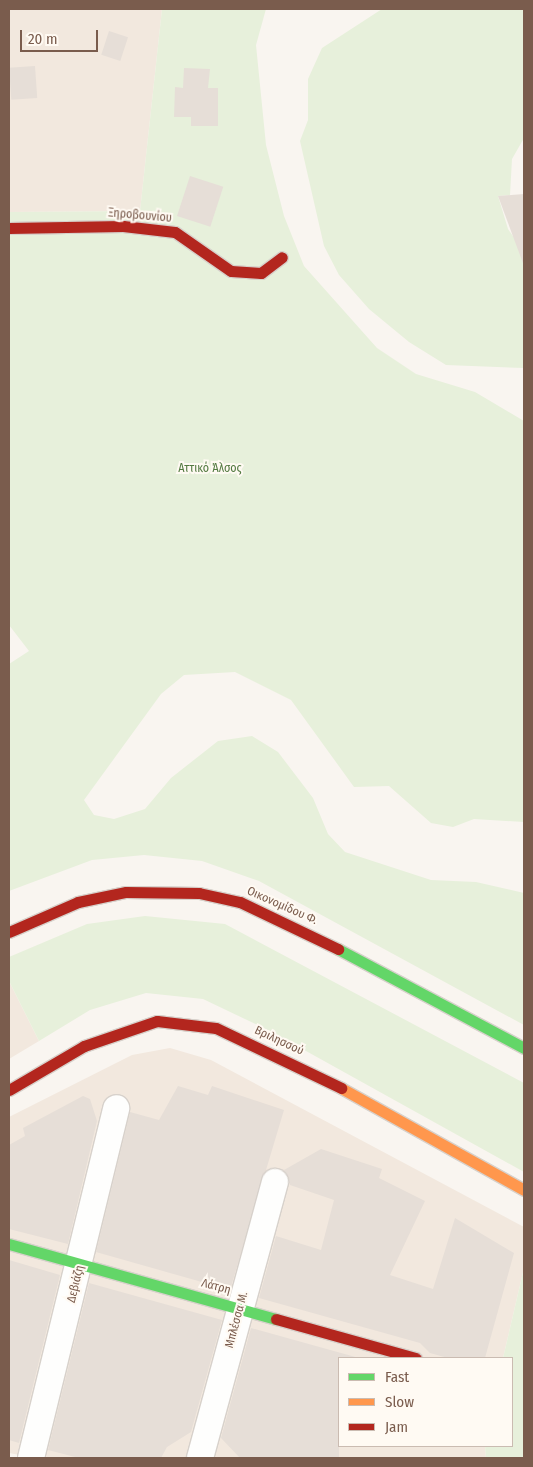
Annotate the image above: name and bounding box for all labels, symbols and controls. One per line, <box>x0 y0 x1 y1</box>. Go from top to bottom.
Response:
scale bar <box>22 20 100 52</box>
text: 20 m <box>28 30 58 48</box>
street label: Ξηροβουνίου <box>107 206 173 226</box>
park label: Αττικό Άλσος <box>178 462 242 476</box>
street label: Οικονομίδου Φ. <box>245 884 319 928</box>
street label: Βριλησσού <box>252 1023 306 1059</box>
street label: Δεβιάζη <box>64 1264 88 1304</box>
street label: Λάτρη <box>200 1276 232 1298</box>
street label: Μπλέσσα Μ. <box>223 1290 251 1350</box>
legend <box>338 1357 513 1447</box>
text: Fast <box>385 1368 409 1386</box>
text: Slow <box>385 1393 414 1411</box>
text: Jam <box>385 1418 408 1436</box>

